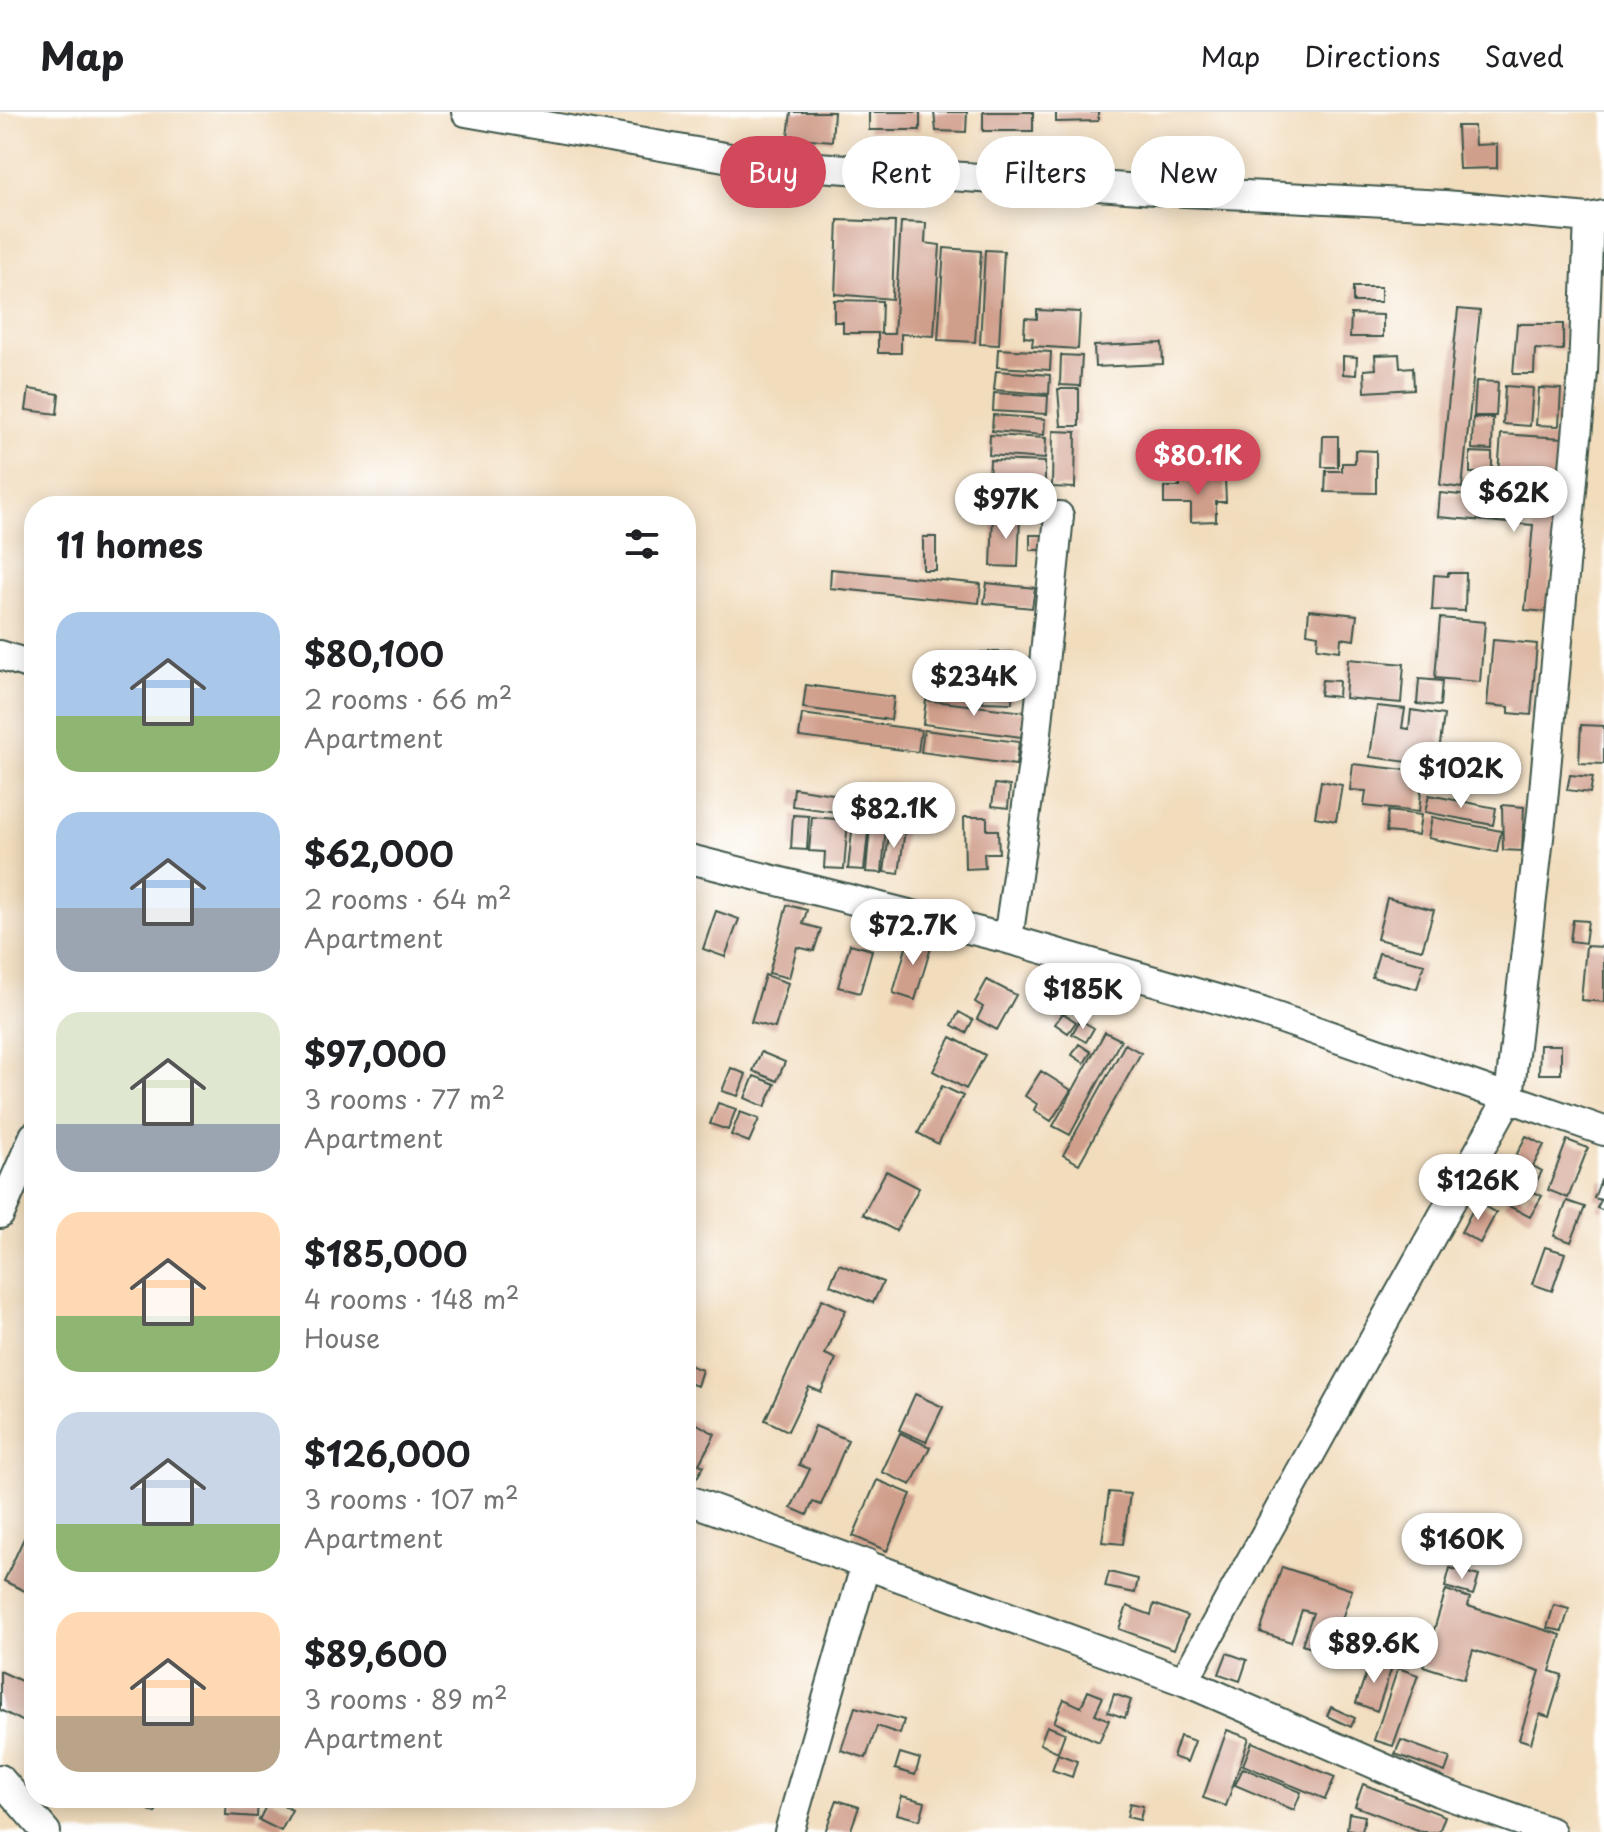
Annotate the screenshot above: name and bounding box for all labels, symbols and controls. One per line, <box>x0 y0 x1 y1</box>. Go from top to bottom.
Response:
text: Map <box>40 27 124 84</box>
text: Map <box>1201 34 1260 77</box>
text: Directions <box>1304 34 1441 77</box>
text: Saved <box>1485 34 1564 77</box>
chip: Buy <box>720 136 826 208</box>
chip: Rent <box>842 136 960 208</box>
chip: Filters <box>976 136 1115 208</box>
chip: New <box>1131 136 1245 208</box>
pin: $80.1K <box>1133 429 1263 497</box>
text: $80.1K <box>1154 435 1243 474</box>
pin: $62K <box>1467 466 1561 534</box>
text: $62K <box>1479 472 1549 511</box>
pin: $97K <box>959 473 1053 541</box>
text: $97K <box>973 479 1039 518</box>
text: 11 homes <box>56 518 203 570</box>
icon: filters <box>620 522 664 566</box>
text: $80,100 <box>304 627 444 679</box>
icon: home <box>120 644 216 740</box>
pin: $234K <box>918 650 1030 718</box>
text: $234K <box>930 656 1018 695</box>
text: 2 rooms · 66 m² <box>304 679 513 718</box>
text: Apartment <box>304 718 443 757</box>
pin: $102K <box>1405 742 1517 810</box>
text: $102K <box>1418 748 1504 787</box>
pin: $82.1K <box>829 782 959 850</box>
text: $82.1K <box>850 788 938 827</box>
text: $62,000 <box>304 827 454 879</box>
icon: home <box>120 844 216 940</box>
text: 2 rooms · 64 m² <box>304 879 512 918</box>
pin: $72.7K <box>848 899 978 967</box>
text: $72.7K <box>868 905 958 944</box>
text: Apartment <box>304 918 443 957</box>
pin: $185K <box>1027 963 1139 1031</box>
text: $185K <box>1043 969 1123 1008</box>
text: $97,000 <box>304 1027 446 1079</box>
icon: home <box>120 1044 216 1140</box>
text: 3 rooms · 77 m² <box>304 1079 505 1118</box>
text: Apartment <box>304 1118 443 1157</box>
pin: $126K <box>1422 1154 1534 1222</box>
text: $126K <box>1437 1160 1519 1199</box>
text: $185,000 <box>304 1227 468 1279</box>
icon: home <box>120 1244 216 1340</box>
text: 4 rooms · 148 m² <box>304 1279 519 1318</box>
text: House <box>304 1318 380 1357</box>
text: $126,000 <box>304 1427 471 1479</box>
icon: home <box>120 1444 216 1540</box>
text: 3 rooms · 107 m² <box>304 1479 519 1518</box>
pin: $160K <box>1406 1513 1518 1581</box>
text: Apartment <box>304 1518 443 1557</box>
text: $160K <box>1419 1519 1505 1558</box>
pin: $89.6K <box>1309 1617 1439 1685</box>
text: $89.6K <box>1328 1623 1420 1662</box>
text: $89,600 <box>304 1627 447 1679</box>
icon: home <box>120 1644 216 1740</box>
text: 3 rooms · 89 m² <box>304 1679 508 1718</box>
text: Apartment <box>304 1718 443 1757</box>

